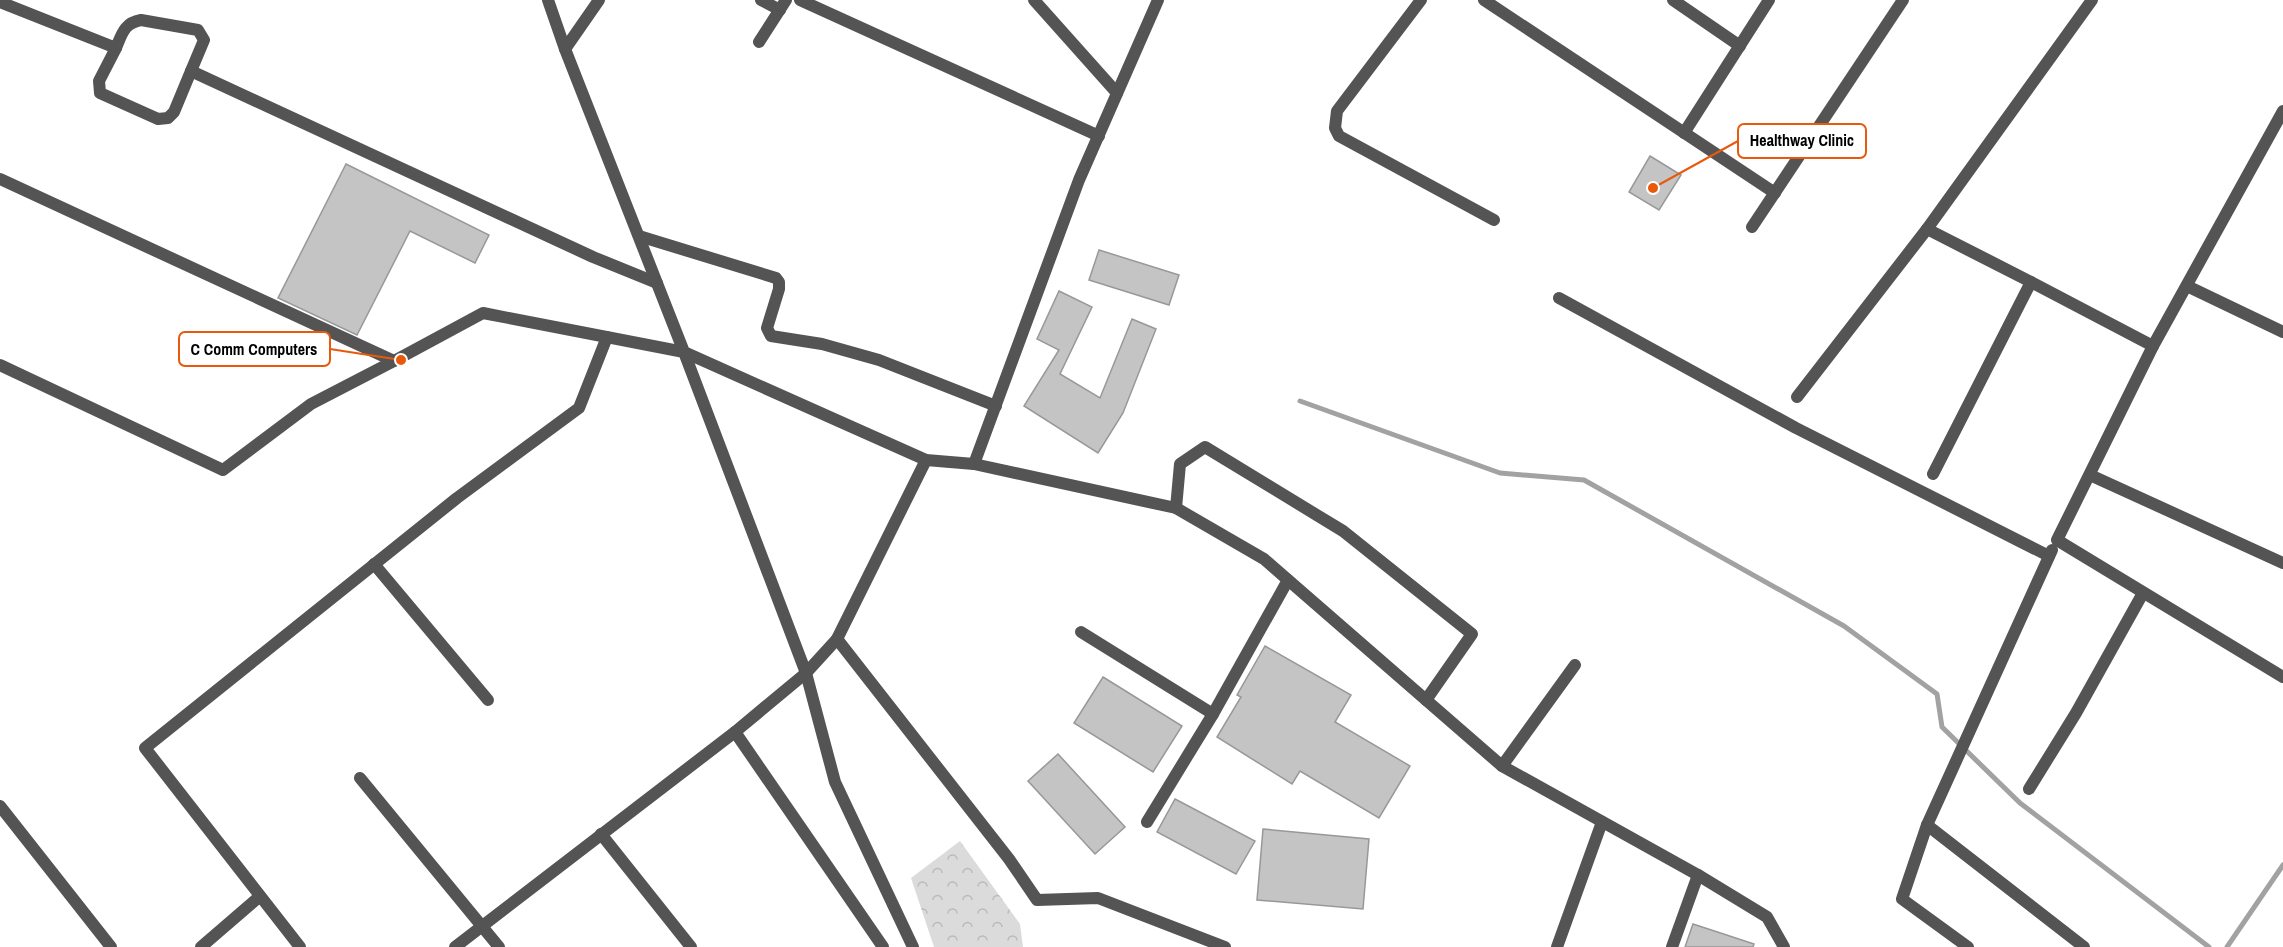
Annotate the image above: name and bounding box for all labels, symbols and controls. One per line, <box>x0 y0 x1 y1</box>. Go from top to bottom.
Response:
callout: Healthway Clinic <box>1738 124 1866 158</box>
text: Healthway Clinic <box>1750 129 1854 151</box>
callout: C Comm Computers <box>179 332 330 366</box>
text: C Comm Computers <box>191 338 317 360</box>

